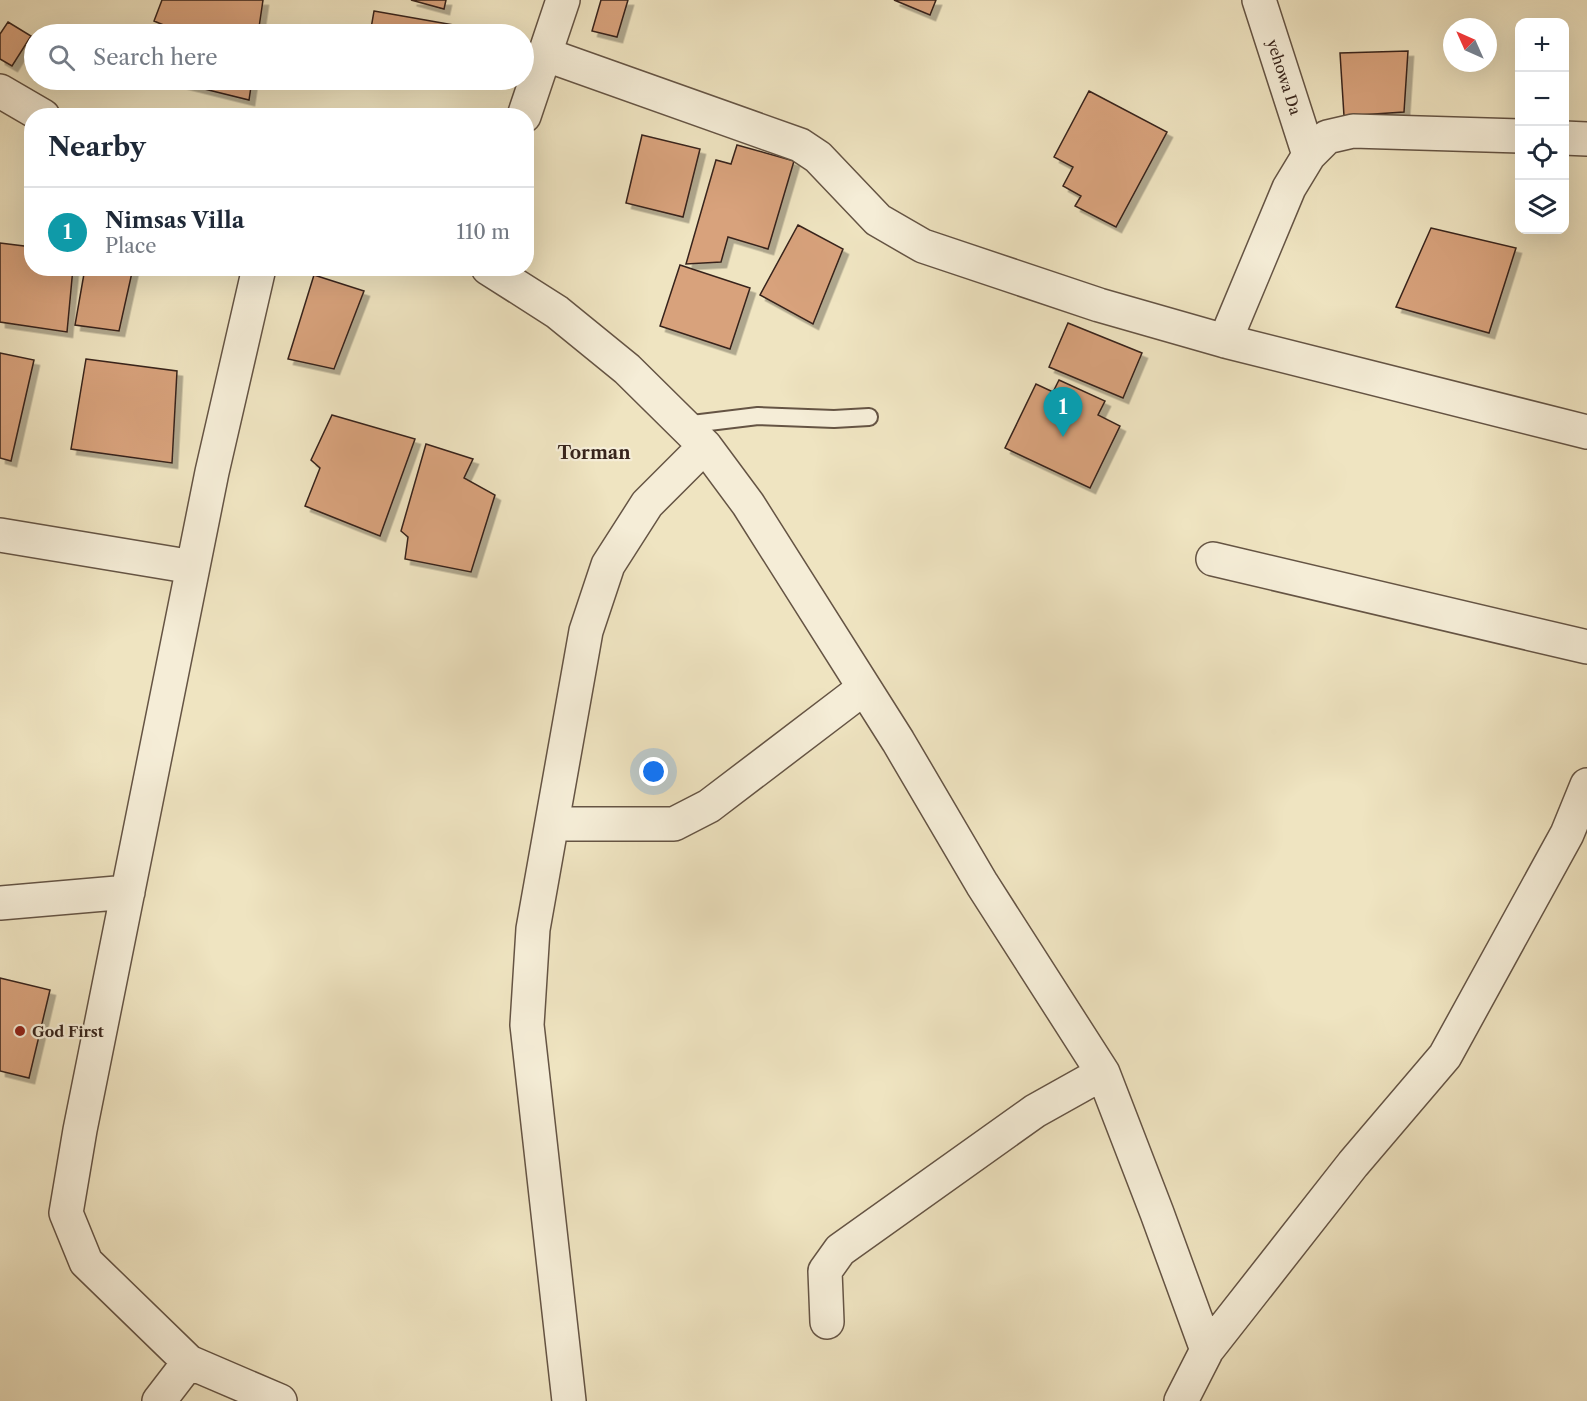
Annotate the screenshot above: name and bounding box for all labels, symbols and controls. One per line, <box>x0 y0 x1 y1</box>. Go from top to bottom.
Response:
north arrow <box>1443 18 1497 72</box>
map controls <box>1515 18 1569 234</box>
button: + <box>1515 18 1569 72</box>
search box <box>24 24 534 90</box>
street label: yehowa Da <box>1263 36 1305 117</box>
icon: search <box>45 41 78 74</box>
text: Search here <box>93 44 218 71</box>
button: − <box>1515 72 1569 126</box>
button: locate <box>1515 126 1569 180</box>
text: Nearby <box>48 131 146 163</box>
button: layers <box>1515 180 1569 234</box>
text: Nimsas Villa <box>105 207 244 234</box>
text: 1 <box>63 220 72 244</box>
text: 110 m <box>457 220 510 244</box>
text: Place <box>105 234 156 258</box>
pin: 1 <box>1044 388 1082 437</box>
district label: Torman <box>557 442 631 464</box>
your location <box>639 757 668 786</box>
place label: God First <box>32 1022 104 1041</box>
marker: God First <box>13 1024 27 1038</box>

